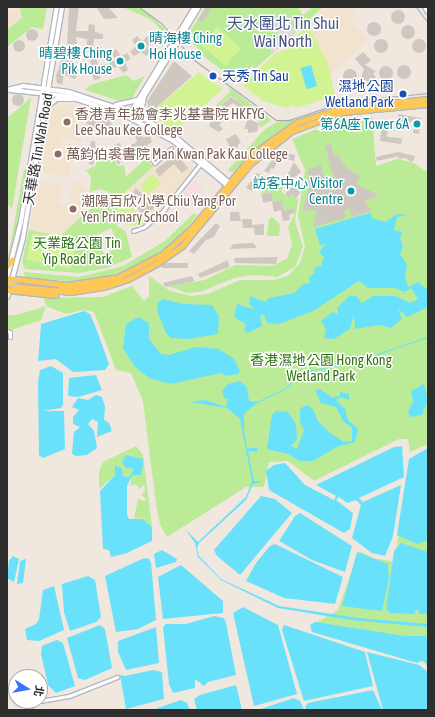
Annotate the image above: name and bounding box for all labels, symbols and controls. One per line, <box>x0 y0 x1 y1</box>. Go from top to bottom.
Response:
district label: 天水圍北 Tin Shui Wai North <box>227 13 339 51</box>
place label: 晴海樓 Ching Hoi House <box>149 30 222 62</box>
marker: 晴海樓 Ching Hoi House <box>136 41 146 51</box>
place label: 晴碧樓 Ching Pik House <box>39 45 112 78</box>
marker: 晴碧樓 Ching Pik House <box>115 56 125 66</box>
place label: 天秀 Tin Sau <box>222 68 289 84</box>
marker: 天秀 Tin Sau <box>207 70 219 82</box>
place label: 濕地公園 Wetland Park <box>325 78 394 110</box>
marker: 濕地公園 Wetland Park <box>397 88 409 100</box>
street label: 天華路 Tin Wah Road <box>20 92 56 206</box>
place label: 香港青年拹會李兆基書院 HKFYG Lee Shau Kee College <box>75 106 265 138</box>
place label: 第6A座 Tower 6A <box>320 116 409 132</box>
marker: 香港青年拹會李兆基書院 HKFYG Lee Shau Kee College <box>62 117 72 127</box>
marker: 第6A座 Tower 6A <box>412 119 422 129</box>
place label: 萬鈞伯裘書院 Man Kwan Pak Kau College <box>66 146 288 162</box>
marker: 萬鈞伯裘書院 Man Kwan Pak Kau College <box>53 149 63 159</box>
place label: 訪客中心 Visitor Centre <box>252 175 343 208</box>
marker: 訪客中心 Visitor Centre <box>346 186 356 196</box>
place label: 潮陽百欣小學 Chiu Yang Por Yen Primary School <box>81 193 236 226</box>
marker: 潮陽百欣小學 Chiu Yang Por Yen Primary School <box>68 204 78 214</box>
park label: 天業路公園 Tin Yip Road Park <box>33 235 121 268</box>
park label: 香港濕地公園 Hong Kong Wetland Park <box>250 352 392 384</box>
north arrow <box>8 669 48 709</box>
text: 北 <box>32 685 46 698</box>

